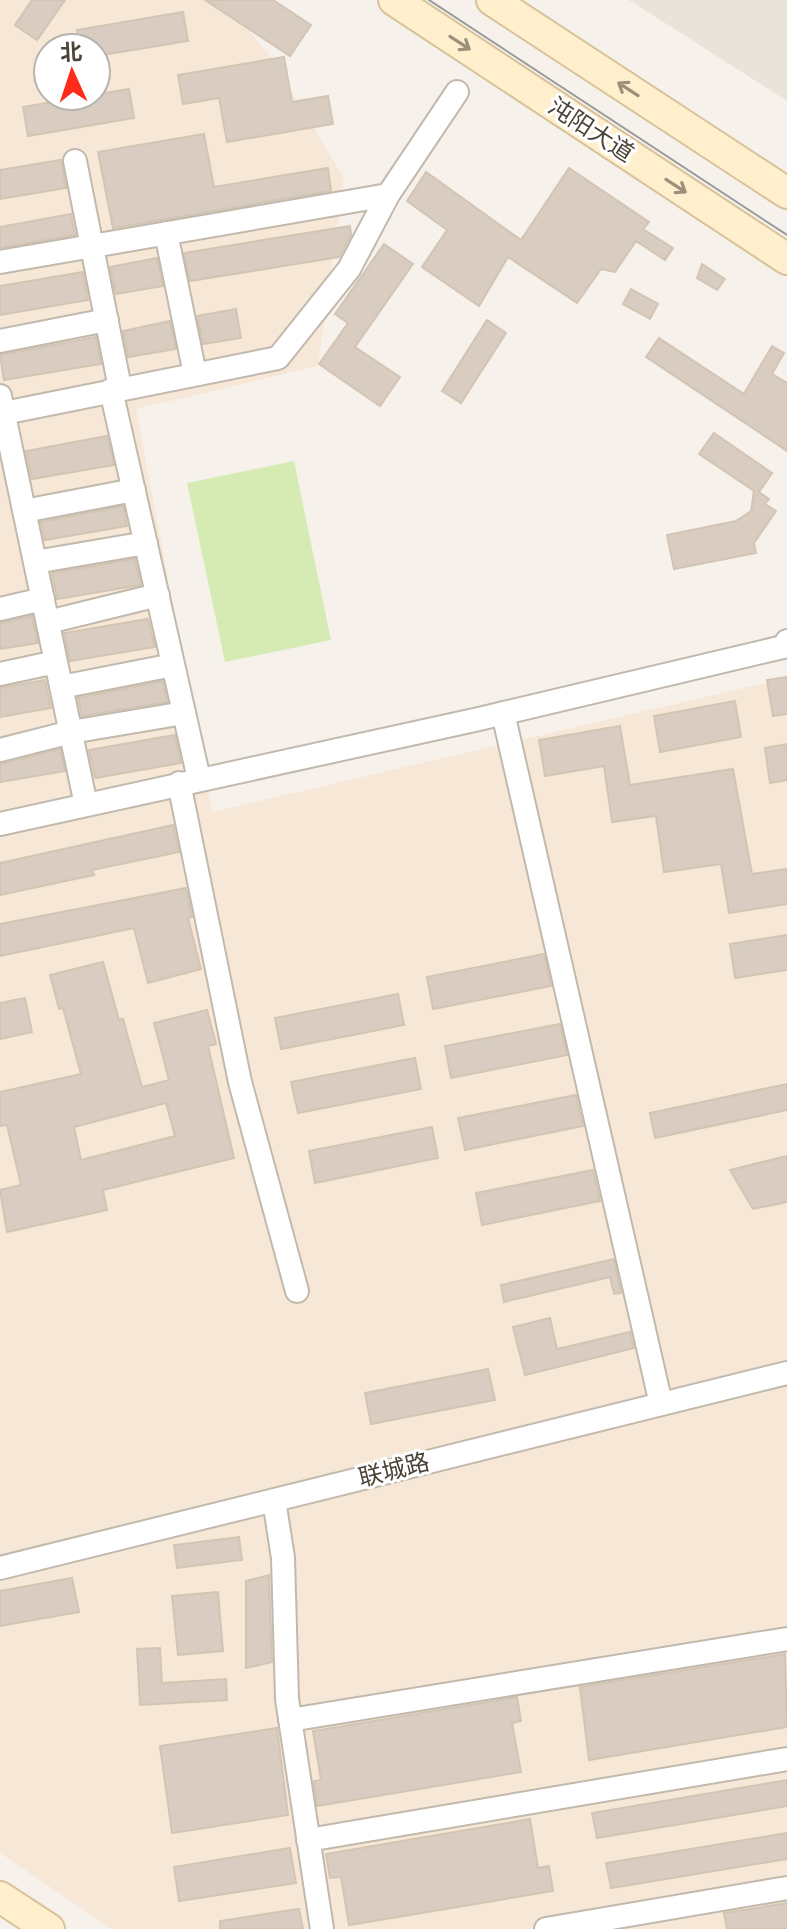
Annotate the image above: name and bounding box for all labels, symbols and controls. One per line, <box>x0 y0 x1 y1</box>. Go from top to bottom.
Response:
north arrow <box>32 32 112 112</box>
one-way arrow <box>448 35 470 51</box>
text: 北 <box>59 39 83 67</box>
one-way arrow <box>618 81 640 97</box>
street label: 沌阳大道 <box>543 92 639 168</box>
one-way arrow <box>665 178 687 195</box>
street label: 联城路 <box>356 1448 432 1492</box>

